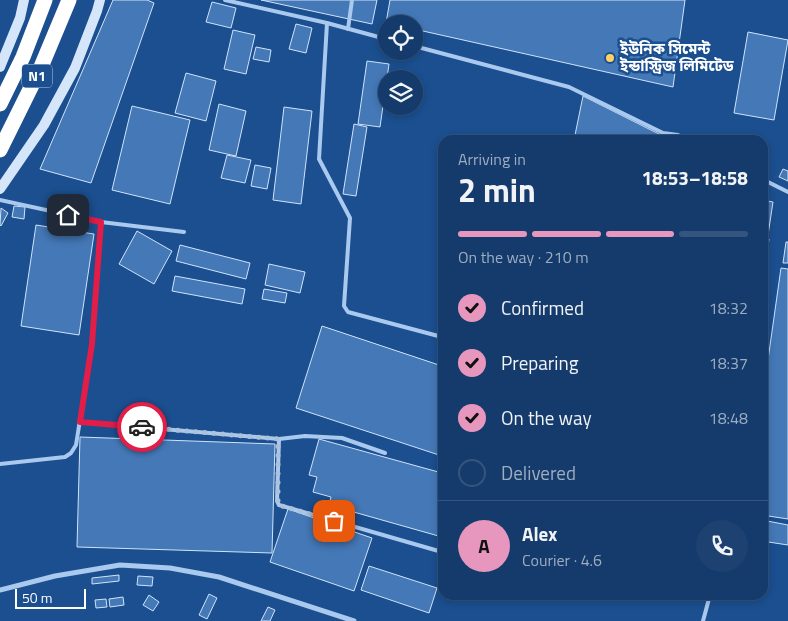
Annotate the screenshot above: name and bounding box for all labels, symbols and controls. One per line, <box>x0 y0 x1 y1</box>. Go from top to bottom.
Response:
map controls <box>378 15 423 115</box>
button: locate <box>378 15 423 60</box>
place label: ইউনিক সিমেন্ট ইন্ডাস্ট্রিজ লিমিটেড <box>619 37 734 77</box>
marker: ইউনিক সিমেন্ট ইন্ডাস্ট্রিজ লিমিটেড <box>604 52 616 64</box>
road number: N1 <box>22 64 52 88</box>
button: layers <box>378 70 423 115</box>
text: Arriving in <box>458 147 526 171</box>
text: 18:53–18:58 <box>641 163 748 192</box>
text: 2 min <box>458 166 536 214</box>
pin <box>47 194 89 236</box>
icon: home <box>54 201 82 229</box>
text: On the way · 210 m <box>458 245 589 269</box>
text: Confirmed <box>501 293 584 322</box>
icon: check <box>458 294 486 322</box>
text: 18:32 <box>709 296 748 320</box>
text: Preparing <box>501 348 578 377</box>
icon: check <box>458 349 486 377</box>
text: 18:37 <box>709 351 748 375</box>
courier <box>117 402 167 452</box>
text: On the way <box>501 403 592 432</box>
icon: check <box>458 404 486 432</box>
text: 18:48 <box>709 406 748 430</box>
icon: car <box>128 413 156 441</box>
text: Delivered <box>501 458 576 487</box>
pin <box>313 500 355 542</box>
icon: bag <box>320 507 348 535</box>
text: Alex <box>522 519 557 548</box>
button: phone <box>696 520 748 572</box>
text: A <box>478 531 490 560</box>
text: Courier · 4.6 <box>522 548 602 572</box>
scale bar <box>15 586 86 609</box>
text: 50 m <box>22 587 52 608</box>

